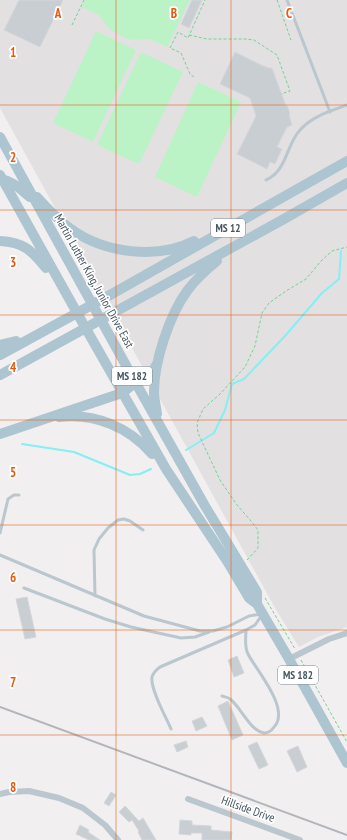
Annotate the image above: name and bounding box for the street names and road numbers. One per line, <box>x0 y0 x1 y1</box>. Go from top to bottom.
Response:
street label: Martin Luther King, Junior Drive East <box>51 211 138 351</box>
road number: MS 12 <box>211 219 245 237</box>
road number: MS 182 <box>112 367 152 385</box>
road number: MS 182 <box>278 666 318 684</box>
street label: Hillside Drive <box>219 792 277 825</box>

